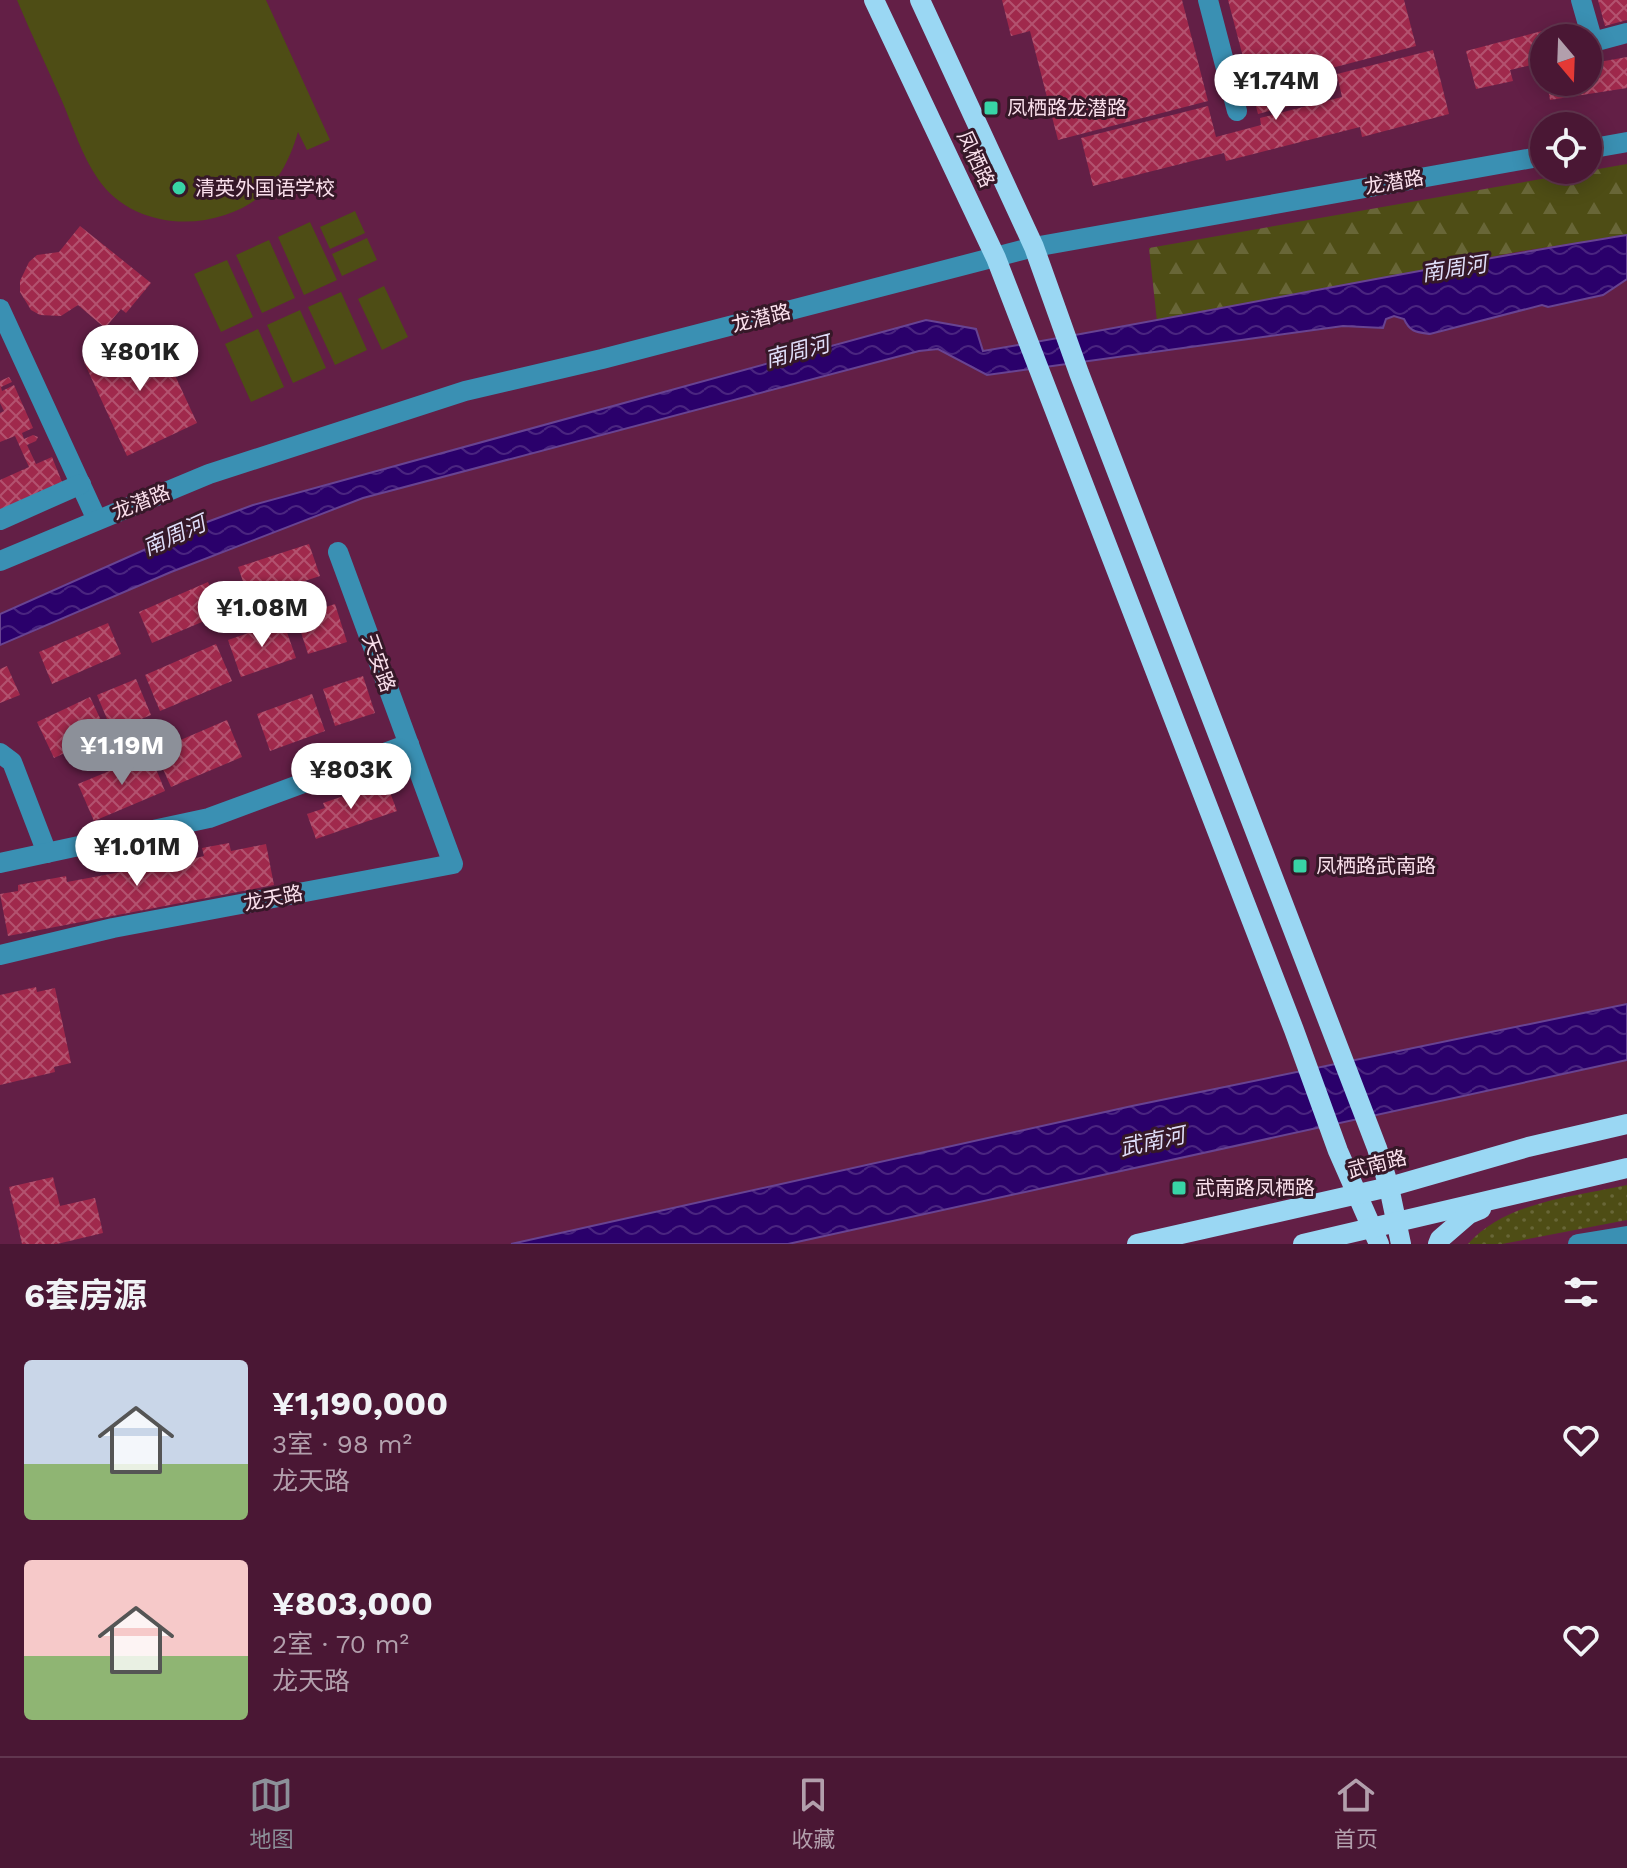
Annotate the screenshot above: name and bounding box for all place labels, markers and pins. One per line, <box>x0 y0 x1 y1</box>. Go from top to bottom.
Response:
pin: ¥1.74M <box>1211 54 1341 122</box>
place label: 凤栖路龙潜路 <box>1007 96 1127 120</box>
marker: 凤栖路龙潜路 <box>982 99 1000 117</box>
place label: 清英外国语学校 <box>195 176 335 200</box>
marker: 清英外国语学校 <box>170 179 188 197</box>
pin: ¥801K <box>84 325 196 393</box>
pin: ¥1.08M <box>197 581 327 649</box>
pin: ¥1.19M <box>57 719 187 787</box>
pin: ¥803K <box>295 743 407 811</box>
pin: ¥1.01M <box>72 820 202 888</box>
place label: 凤栖路武南路 <box>1316 854 1436 878</box>
marker: 凤栖路武南路 <box>1291 857 1309 875</box>
place label: 武南路凤栖路 <box>1195 1176 1315 1200</box>
marker: 武南路凤栖路 <box>1170 1179 1188 1197</box>

